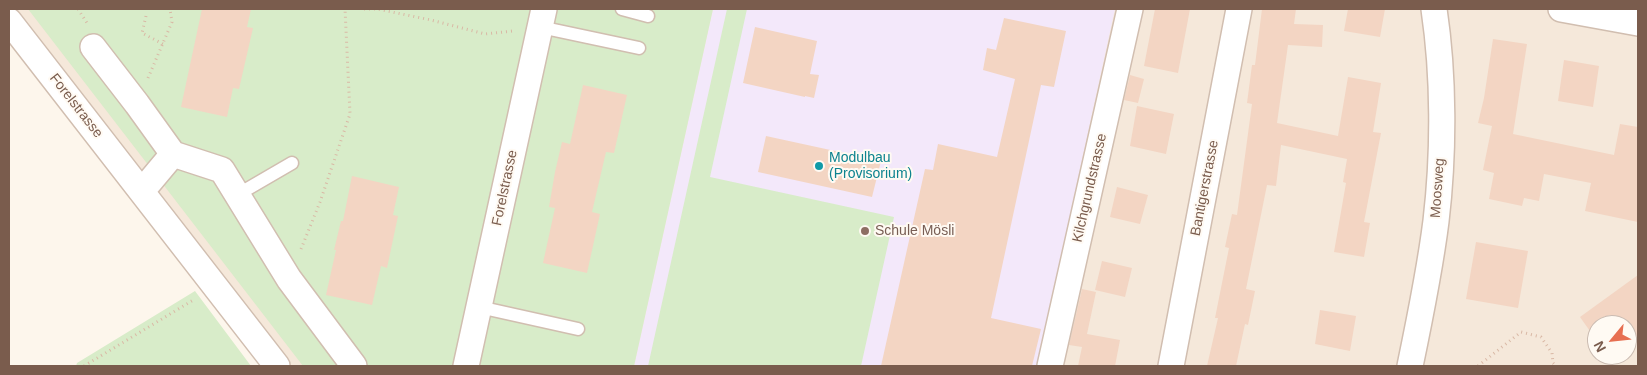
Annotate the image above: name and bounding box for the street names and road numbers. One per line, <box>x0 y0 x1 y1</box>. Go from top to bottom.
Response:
street label: Forelstrasse <box>46 70 106 142</box>
street label: Kilchgrundstrasse <box>1069 132 1111 244</box>
street label: Bantigerstrasse <box>1187 139 1223 237</box>
street label: Forelstrasse <box>489 149 521 227</box>
street label: Moosweg <box>1428 158 1448 218</box>

